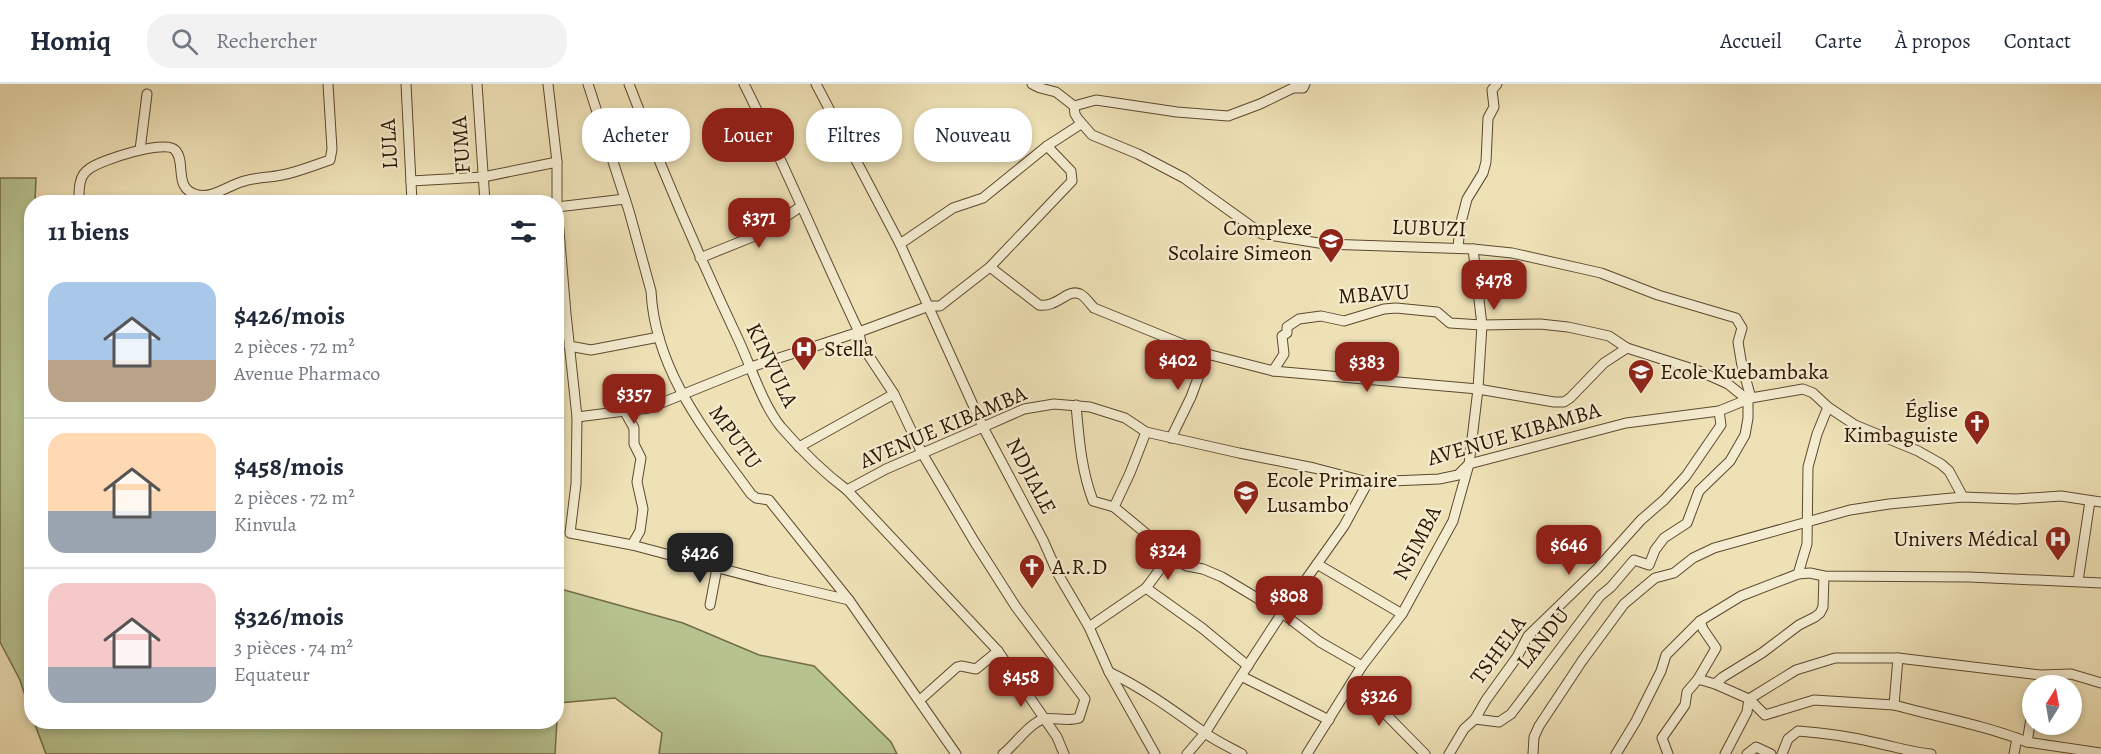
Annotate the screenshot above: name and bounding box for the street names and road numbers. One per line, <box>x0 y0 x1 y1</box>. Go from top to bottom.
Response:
street label: FUMA <box>444 114 478 175</box>
street label: LULA <box>373 117 405 170</box>
street label: LUBUZI <box>1391 212 1467 244</box>
street label: MBAVU <box>1337 277 1411 311</box>
street label: KINVULA <box>739 318 806 413</box>
street label: AVENUE KIBAMBA <box>854 378 1032 476</box>
street label: AVENUE KIBAMBA <box>1423 395 1605 473</box>
street label: MPUTU <box>701 399 769 475</box>
street label: NDJIALE <box>998 433 1064 519</box>
street label: NSIMBA <box>1385 500 1449 585</box>
street label: LANDU <box>1509 601 1577 675</box>
street label: TSHELA <box>1463 609 1534 690</box>

